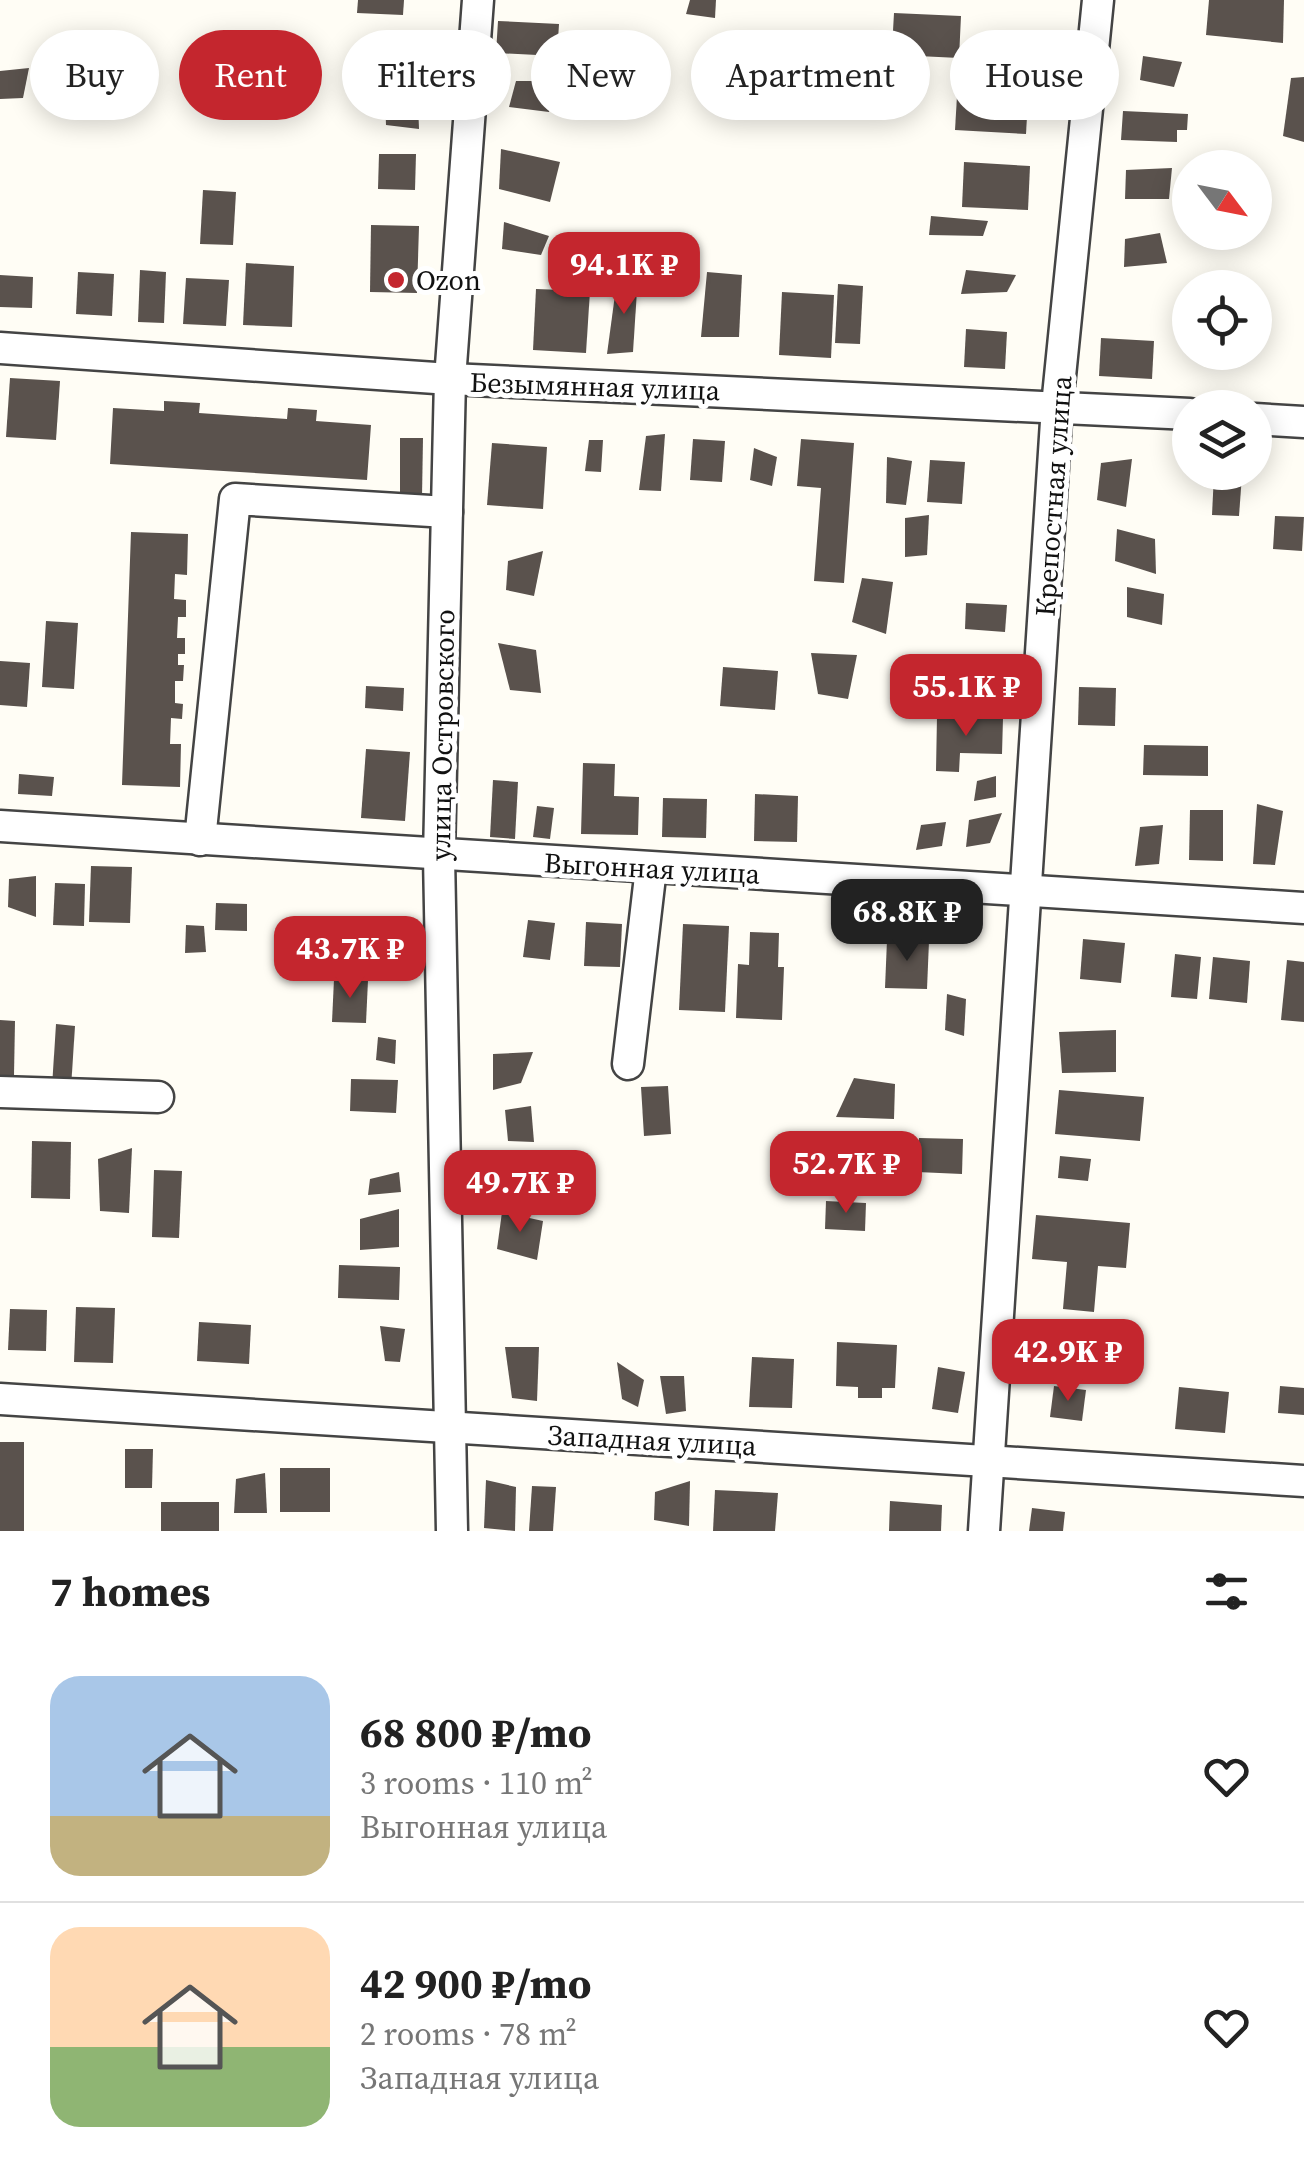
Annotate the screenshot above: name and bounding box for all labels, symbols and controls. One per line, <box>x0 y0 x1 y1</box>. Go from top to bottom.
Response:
chip: Buy <box>30 30 159 120</box>
chip: Rent <box>179 30 322 120</box>
chip: Filters <box>342 30 511 120</box>
chip: New <box>531 30 671 120</box>
chip: Apartment <box>691 30 930 120</box>
chip: House <box>950 30 1119 120</box>
north arrow <box>1172 150 1272 250</box>
map controls <box>1172 150 1272 490</box>
pin: 94.1K ₽ <box>532 232 716 317</box>
text: 94.1K ₽ <box>570 242 678 286</box>
place label: Ozon <box>416 261 481 299</box>
marker: Ozon <box>385 269 407 291</box>
button: locate <box>1172 270 1272 370</box>
street label: Безымянная улица <box>469 363 721 409</box>
street label: Крепостная улица <box>1026 374 1080 618</box>
button: layers <box>1172 390 1272 490</box>
street label: улица Островского <box>421 609 463 861</box>
pin: 55.1K ₽ <box>874 654 1058 739</box>
text: 55.1K ₽ <box>912 664 1020 708</box>
street label: Выгонная улица <box>543 843 762 893</box>
pin: 68.8K ₽ <box>815 879 999 964</box>
text: 68.8K ₽ <box>853 889 961 933</box>
pin: 43.7K ₽ <box>258 916 442 1001</box>
text: 43.7K ₽ <box>296 926 404 970</box>
pin: 52.7K ₽ <box>754 1131 938 1216</box>
text: 52.7K ₽ <box>792 1141 900 1185</box>
pin: 49.7K ₽ <box>428 1150 612 1235</box>
text: 49.7K ₽ <box>466 1160 574 1204</box>
pin: 42.9K ₽ <box>976 1319 1160 1404</box>
text: 42.9K ₽ <box>1014 1329 1122 1373</box>
street label: Западная улица <box>546 1416 758 1464</box>
text: 7 homes <box>50 1562 210 1620</box>
icon: filters <box>1199 1564 1254 1619</box>
text: 68 800 ₽/mo <box>360 1703 592 1761</box>
icon: home <box>130 1716 250 1836</box>
icon: heart <box>1199 1749 1254 1804</box>
text: 3 rooms · 110 m² <box>360 1761 593 1805</box>
text: Выгонная улица <box>360 1805 607 1849</box>
text: 42 900 ₽/mo <box>360 1954 592 2012</box>
icon: home <box>130 1967 250 2087</box>
icon: heart <box>1199 2000 1254 2055</box>
text: 2 rooms · 78 m² <box>360 2012 577 2056</box>
text: Западная улица <box>360 2056 599 2100</box>

